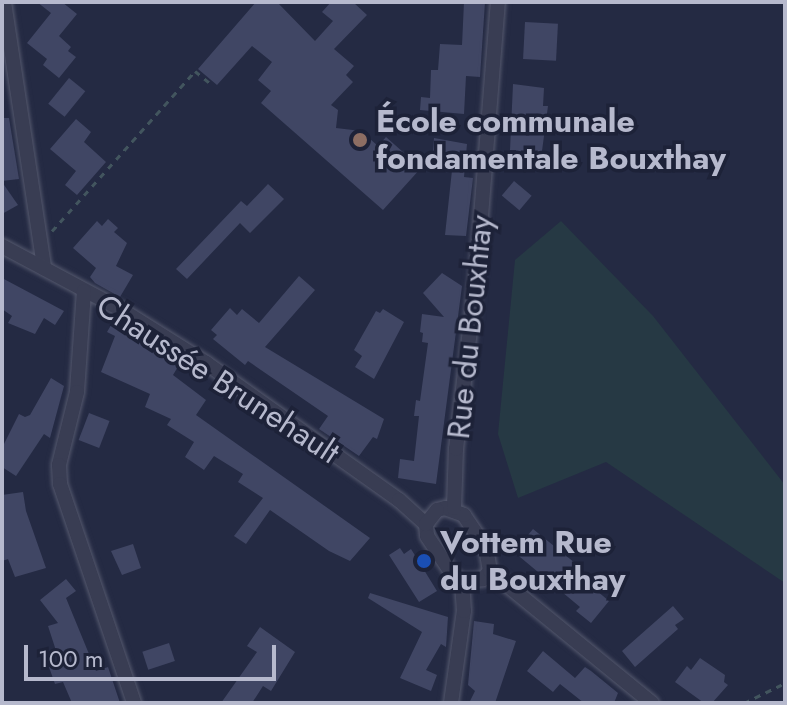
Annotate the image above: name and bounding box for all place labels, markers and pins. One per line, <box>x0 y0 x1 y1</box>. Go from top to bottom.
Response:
place label: École communale fondamentale Bouxthay <box>376 103 726 178</box>
marker: École communale fondamentale Bouxthay <box>351 131 369 149</box>
place label: Vottem Rue du Bouxthay <box>440 524 625 599</box>
marker: Vottem Rue du Bouxthay <box>415 552 433 570</box>

